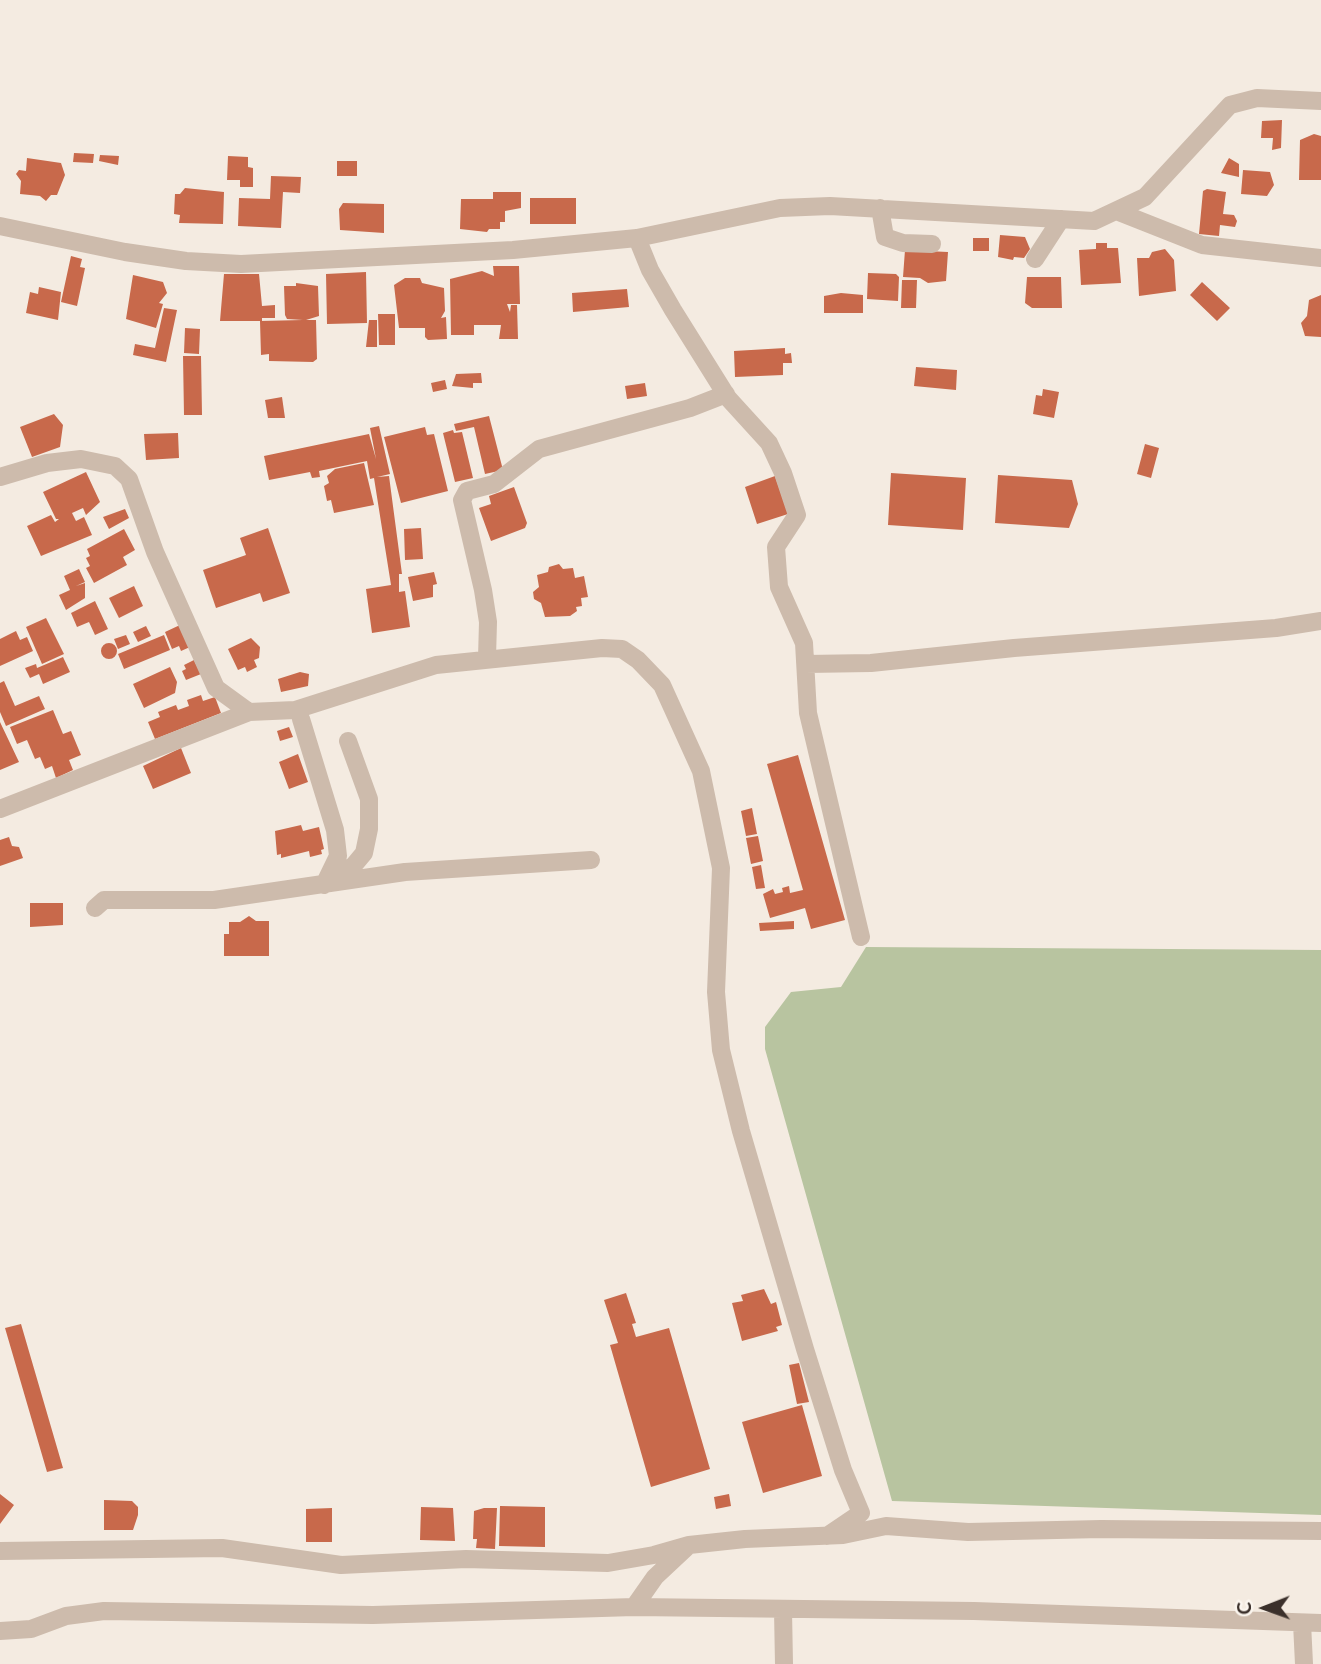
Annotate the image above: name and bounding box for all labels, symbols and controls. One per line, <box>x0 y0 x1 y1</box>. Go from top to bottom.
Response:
north arrow <box>1230 1573 1300 1643</box>
text: С <box>1232 1602 1255 1615</box>

